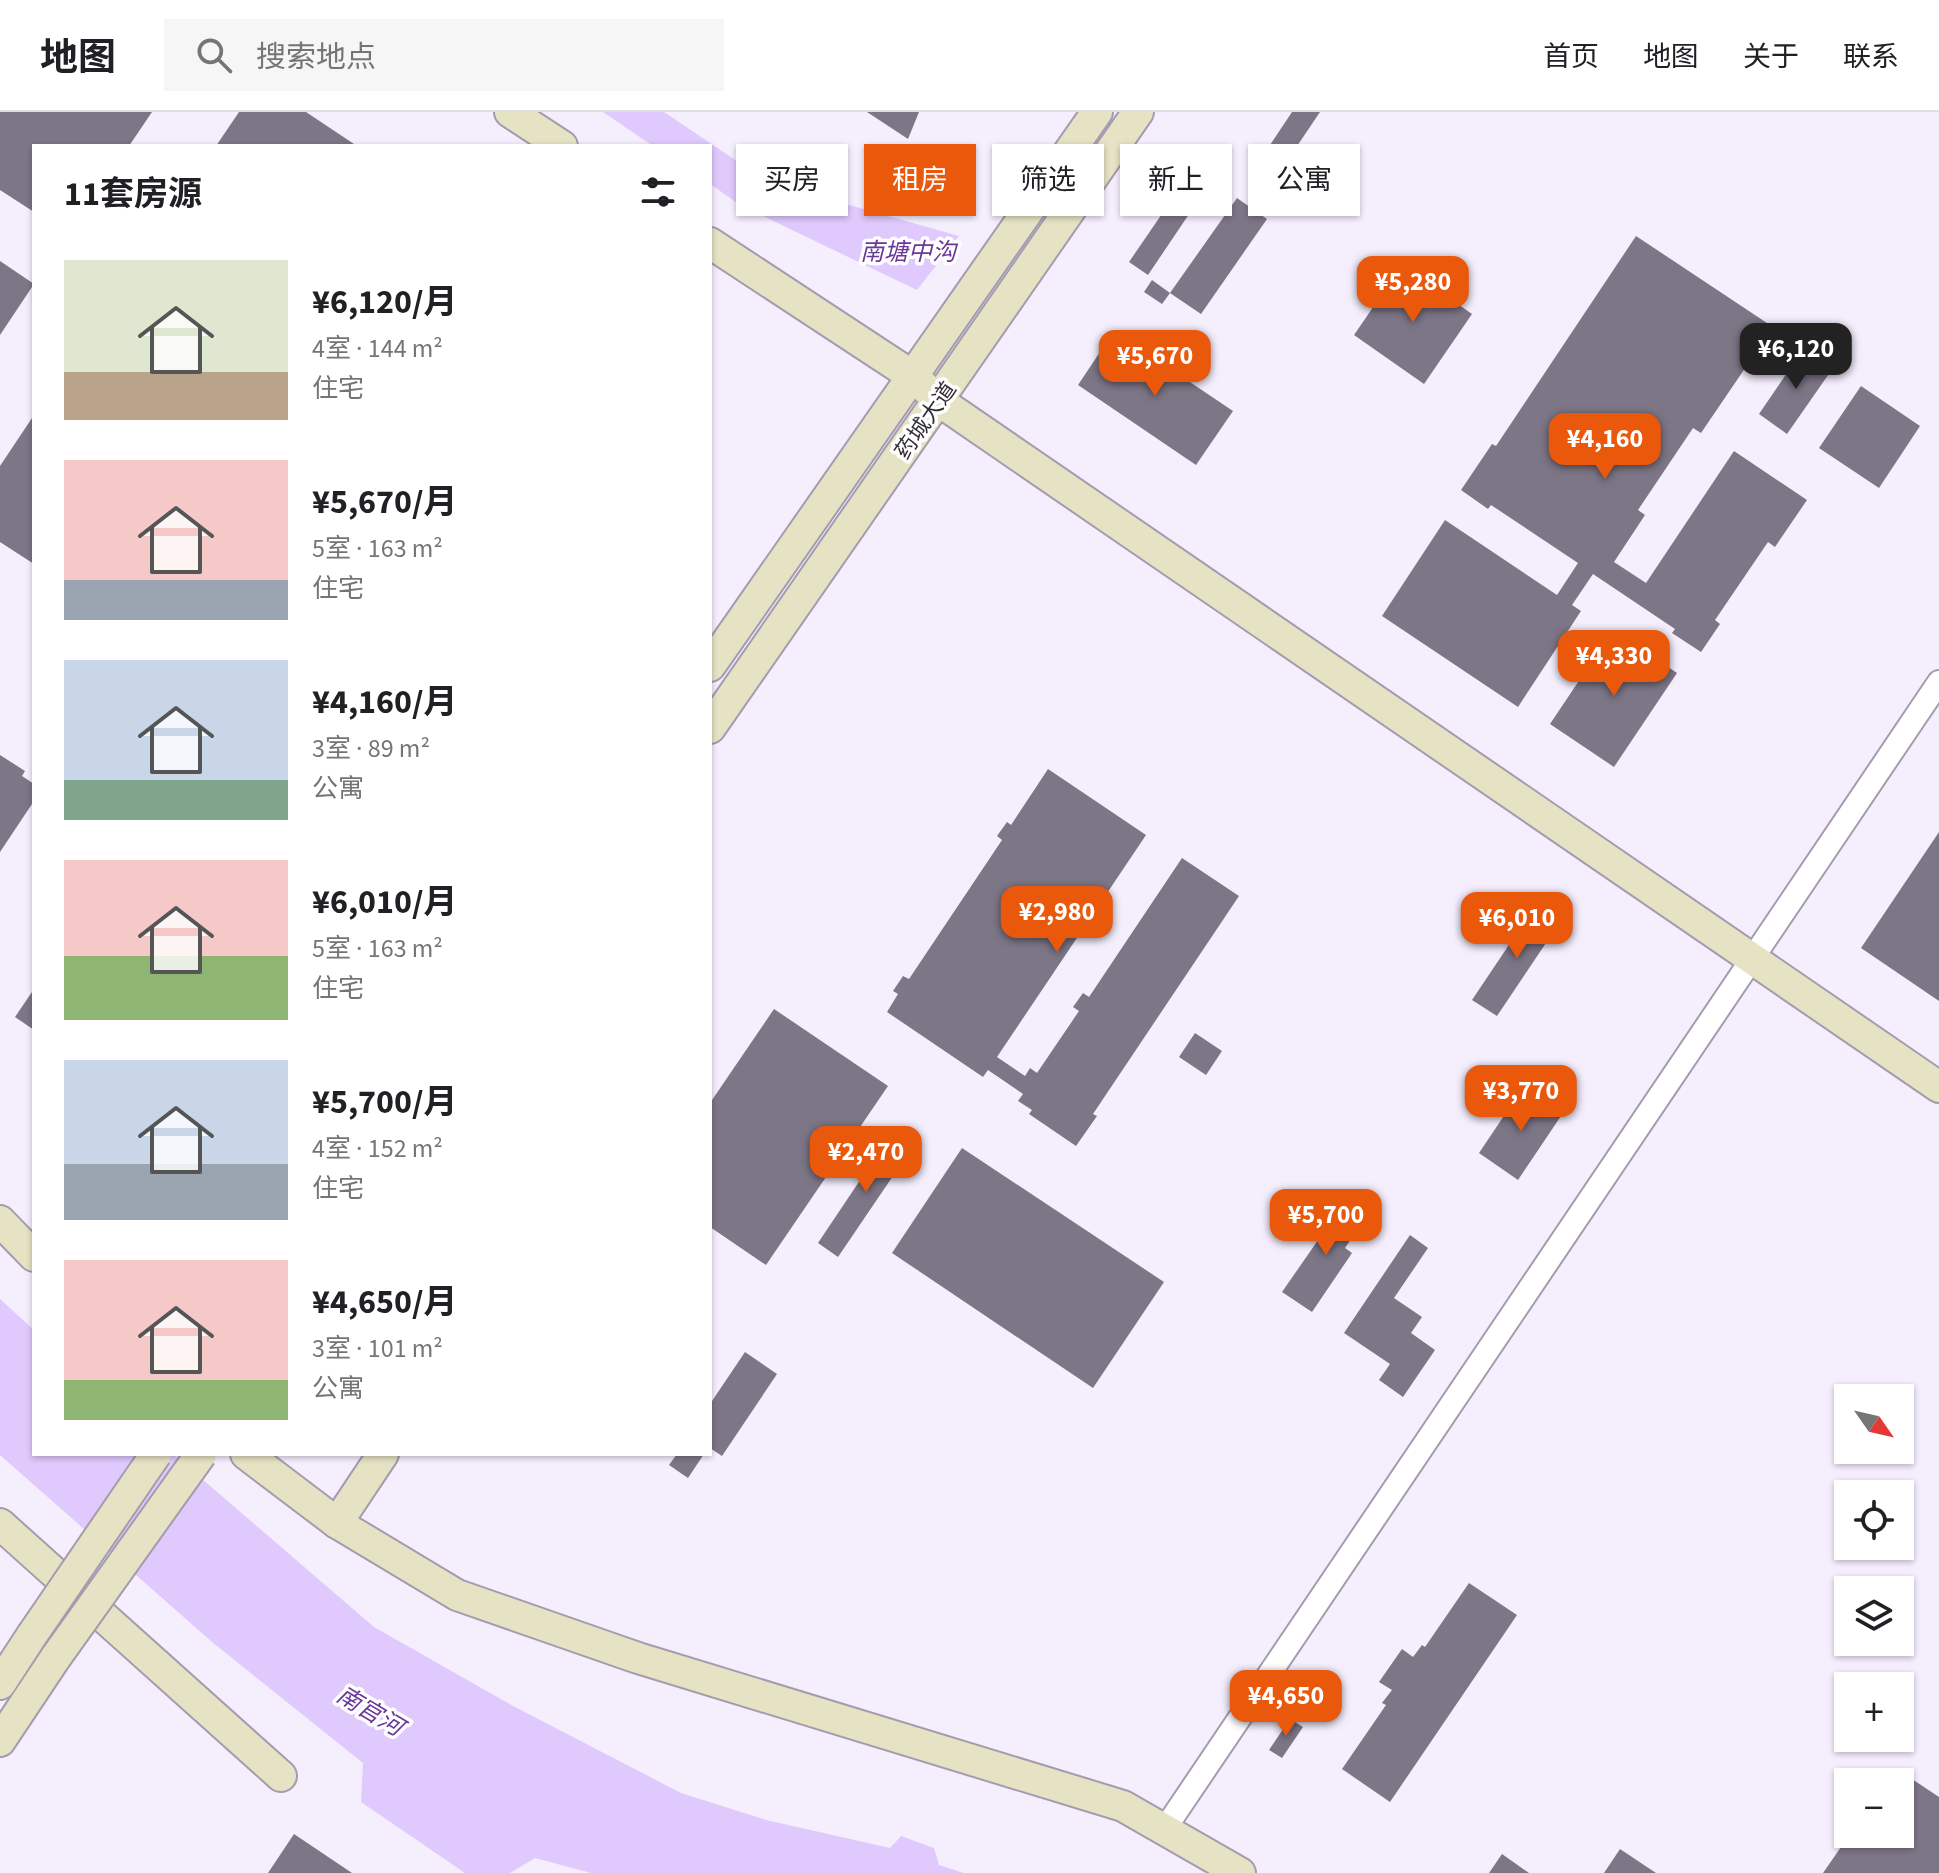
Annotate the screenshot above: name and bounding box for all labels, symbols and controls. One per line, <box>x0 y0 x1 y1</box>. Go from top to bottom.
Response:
search box <box>164 19 724 91</box>
text: 地图 <box>40 31 116 85</box>
icon: search <box>192 33 236 77</box>
text: 搜索地点 <box>256 36 376 79</box>
text: 首页 <box>1543 37 1599 77</box>
text: 地图 <box>1643 37 1699 77</box>
text: 关于 <box>1743 37 1799 77</box>
text: 联系 <box>1843 37 1899 77</box>
chip: 买房 <box>736 144 848 216</box>
chip: 租房 <box>864 144 976 216</box>
chip: 筛选 <box>992 144 1104 216</box>
chip: 新上 <box>1120 144 1232 216</box>
chip: 公寓 <box>1248 144 1360 216</box>
text: 11套房源 <box>64 170 202 219</box>
icon: filters <box>636 170 680 214</box>
water label: 南塘中沟 <box>860 235 959 270</box>
pin: ¥5,280 <box>1348 256 1478 324</box>
text: ¥5,280 <box>1375 263 1451 300</box>
text: ¥6,120/月 <box>312 278 458 327</box>
icon: home <box>128 292 224 388</box>
pin: ¥6,120 <box>1731 323 1861 391</box>
text: 4室 · 144 m² <box>312 330 443 367</box>
pin: ¥5,670 <box>1090 330 1220 398</box>
text: ¥6,120 <box>1758 330 1834 367</box>
text: ¥5,670 <box>1117 337 1193 374</box>
text: 住宅 <box>312 370 364 407</box>
street label: 药城大道 <box>887 375 964 466</box>
pin: ¥4,160 <box>1540 413 1670 481</box>
text: ¥4,160 <box>1567 420 1643 457</box>
text: ¥5,670/月 <box>312 478 458 527</box>
icon: home <box>128 492 224 588</box>
text: 5室 · 163 m² <box>312 530 443 567</box>
text: 住宅 <box>312 570 364 607</box>
pin: ¥4,330 <box>1549 630 1679 698</box>
text: ¥4,330 <box>1576 637 1652 674</box>
text: ¥4,160/月 <box>312 678 458 727</box>
icon: home <box>128 692 224 788</box>
text: 3室 · 89 m² <box>312 730 430 767</box>
text: 公寓 <box>312 770 364 807</box>
text: ¥6,010/月 <box>312 878 458 927</box>
pin: ¥2,980 <box>992 886 1122 954</box>
icon: home <box>128 892 224 988</box>
pin: ¥6,010 <box>1452 892 1582 960</box>
text: ¥2,980 <box>1019 893 1095 930</box>
text: ¥6,010 <box>1479 899 1555 936</box>
text: 5室 · 163 m² <box>312 930 443 967</box>
text: 住宅 <box>312 970 364 1007</box>
pin: ¥3,770 <box>1456 1065 1586 1133</box>
text: ¥3,770 <box>1483 1072 1559 1109</box>
text: ¥5,700/月 <box>312 1078 458 1127</box>
icon: home <box>128 1092 224 1188</box>
pin: ¥2,470 <box>801 1126 931 1194</box>
text: 4室 · 152 m² <box>312 1130 443 1167</box>
text: ¥2,470 <box>828 1133 904 1170</box>
text: 住宅 <box>312 1170 364 1207</box>
pin: ¥5,700 <box>1261 1189 1391 1257</box>
text: ¥5,700 <box>1288 1196 1364 1233</box>
text: ¥4,650/月 <box>312 1278 458 1327</box>
icon: home <box>128 1292 224 1388</box>
text: 3室 · 101 m² <box>312 1330 443 1367</box>
text: 公寓 <box>312 1370 364 1407</box>
north arrow <box>1834 1384 1914 1464</box>
map controls <box>1834 1384 1914 1848</box>
button: locate <box>1834 1480 1914 1560</box>
button: layers <box>1834 1576 1914 1656</box>
pin: ¥4,650 <box>1221 1670 1351 1738</box>
button: + <box>1834 1672 1914 1752</box>
text: ¥4,650 <box>1248 1677 1324 1714</box>
water label: 南官河 <box>330 1678 413 1747</box>
button: − <box>1834 1768 1914 1848</box>

